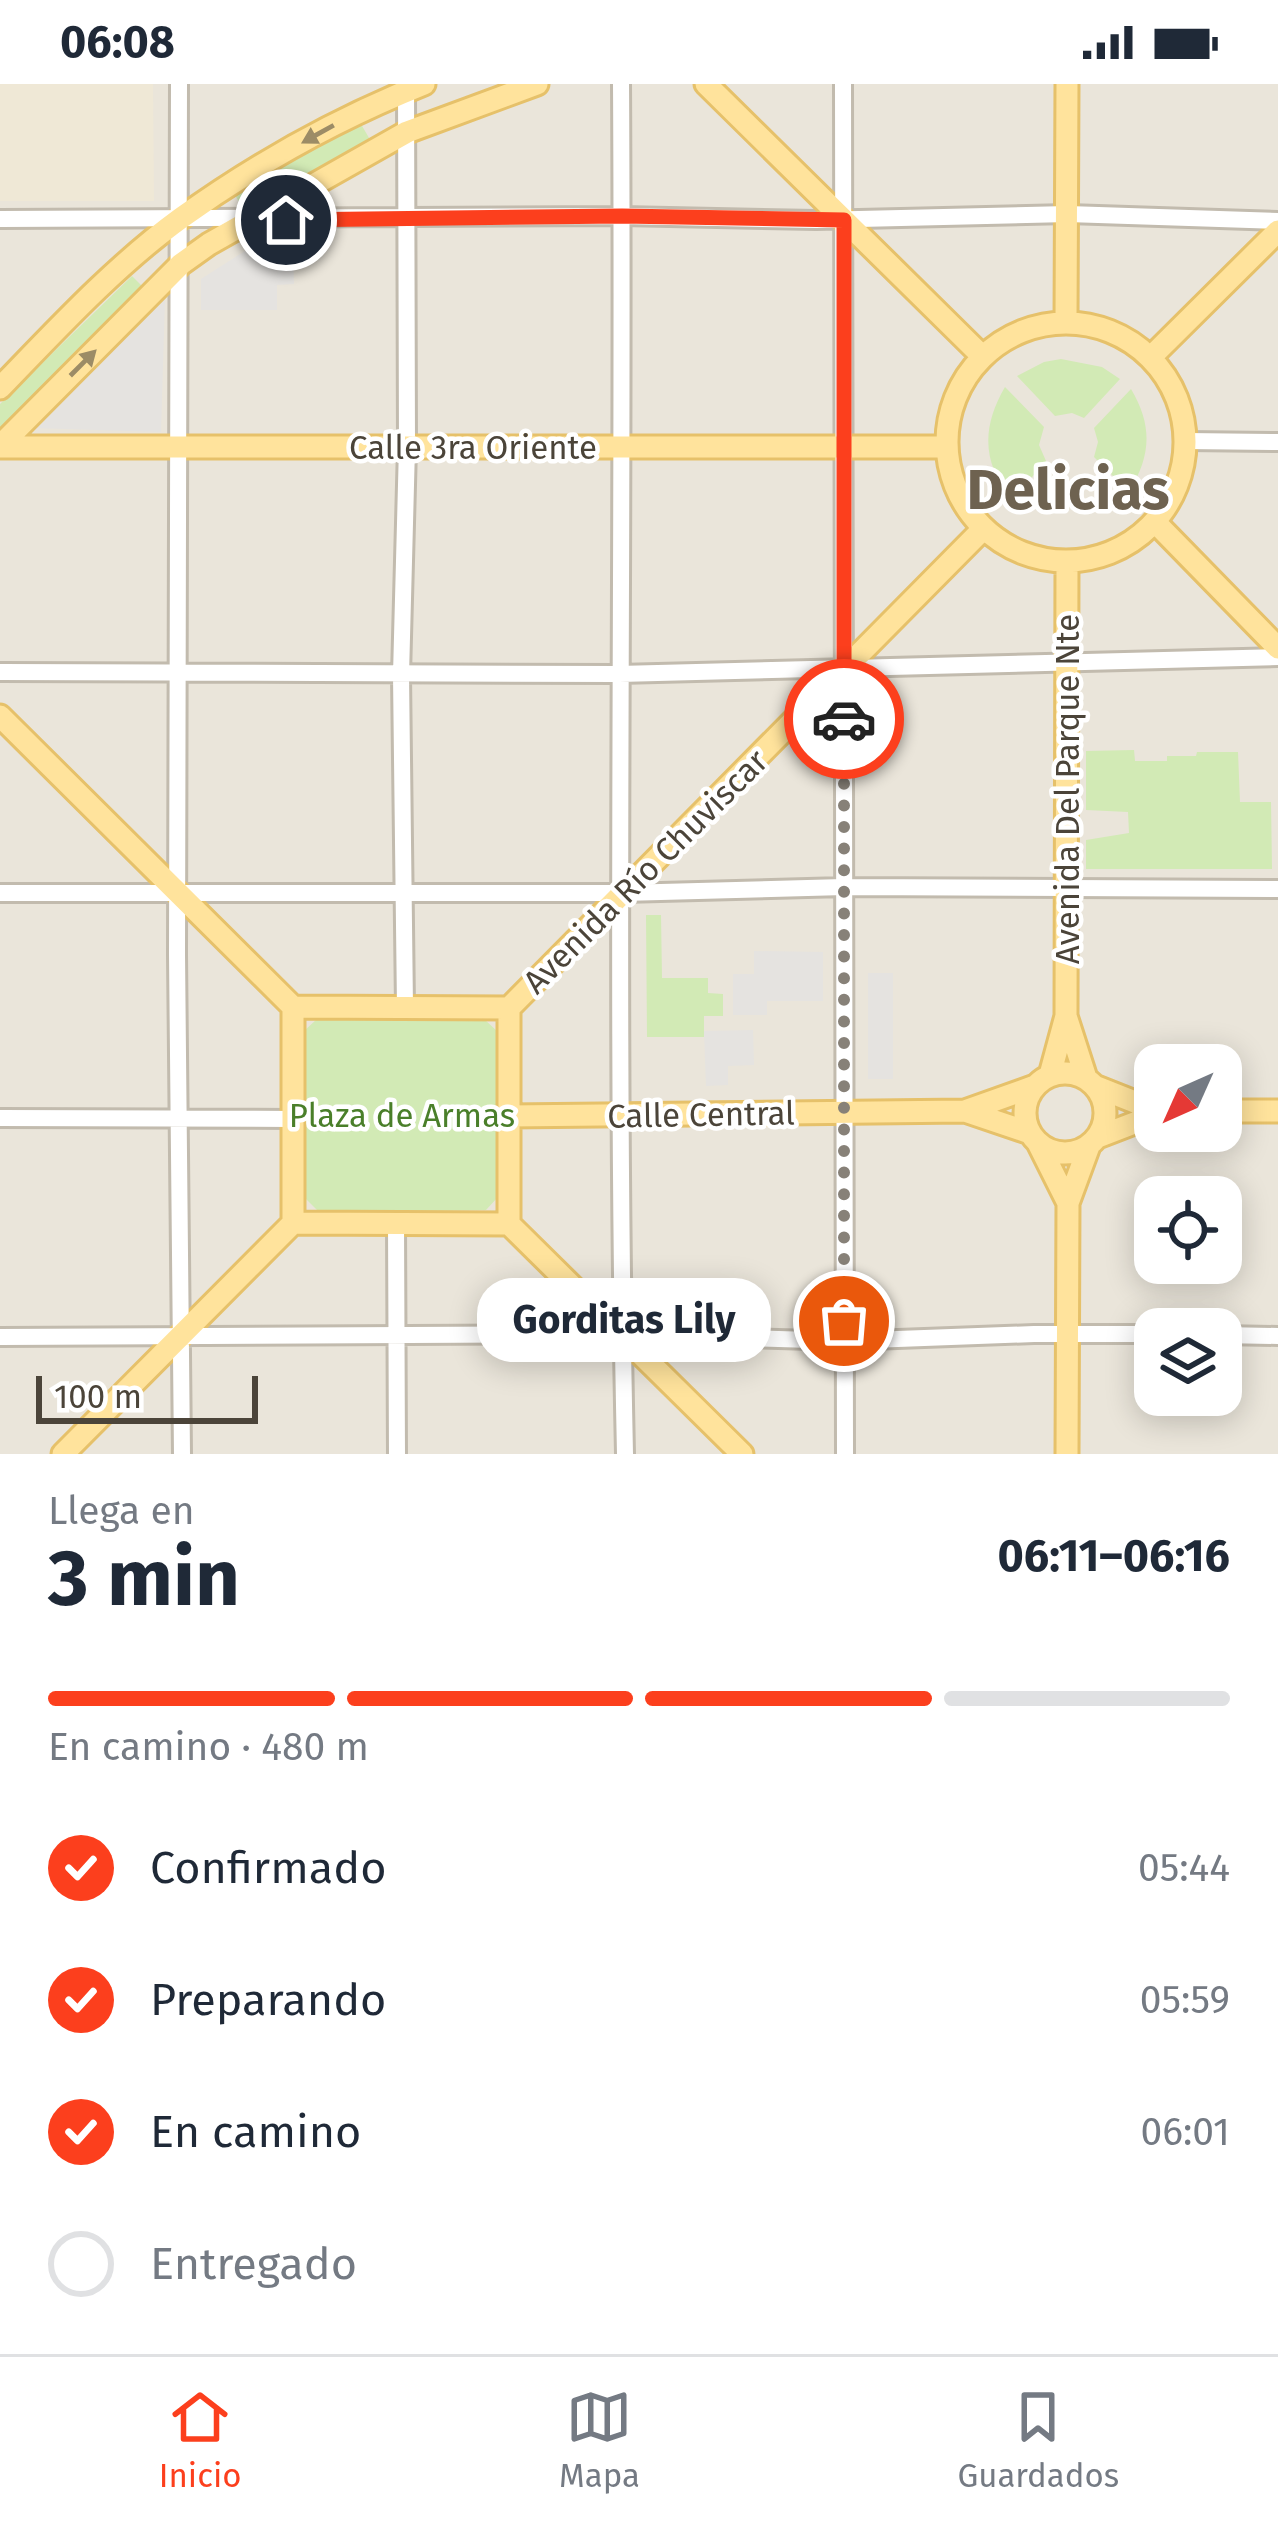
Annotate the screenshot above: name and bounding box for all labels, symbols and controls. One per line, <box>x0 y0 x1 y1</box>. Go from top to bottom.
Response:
text: 06:08 <box>60 15 175 69</box>
one-way arrow <box>300 123 335 144</box>
pin <box>235 169 337 271</box>
icon: home <box>253 187 319 253</box>
one-way arrow <box>68 349 96 378</box>
street label: Calle 3ra Oriente <box>349 428 597 468</box>
district label: Delicias <box>966 456 1170 524</box>
street label: Avenida Del Parque Nte <box>1048 614 1088 964</box>
courier <box>784 659 904 779</box>
icon: car <box>811 686 877 752</box>
street label: Avenida Río Chuviscar <box>515 741 776 1002</box>
north arrow <box>1134 1044 1242 1152</box>
map controls <box>1134 1044 1242 1416</box>
street label: Calle Central <box>607 1093 795 1137</box>
park label: Plaza de Armas <box>289 1096 515 1136</box>
button: locate <box>1134 1176 1242 1284</box>
pin <box>793 1270 895 1372</box>
callout: Gorditas Lily <box>478 1279 772 1363</box>
icon: bag <box>811 1288 877 1354</box>
text: Gorditas Lily <box>513 1297 735 1343</box>
button: layers <box>1134 1308 1242 1416</box>
scale bar <box>36 1370 258 1423</box>
text: 100 m <box>54 1377 142 1417</box>
text: Llega en <box>48 1488 195 1534</box>
text: 06:11–06:16 <box>997 1529 1230 1583</box>
text: 3 min <box>48 1532 240 1626</box>
text: En camino · 480 m <box>48 1724 369 1770</box>
icon: check <box>48 1835 114 1901</box>
text: Confirmado <box>150 1841 386 1895</box>
text: 05:44 <box>1138 1845 1230 1891</box>
icon: check <box>48 1967 114 2033</box>
text: Preparando <box>150 1973 386 2027</box>
text: 05:59 <box>1140 1977 1230 2023</box>
icon: check <box>48 2099 114 2165</box>
text: En camino <box>150 2105 361 2159</box>
text: 06:01 <box>1140 2109 1230 2155</box>
text: Entregado <box>150 2237 357 2291</box>
tab: Inicio <box>159 2384 241 2496</box>
tab: Mapa <box>559 2384 640 2496</box>
tab: Guardados <box>957 2384 1119 2496</box>

